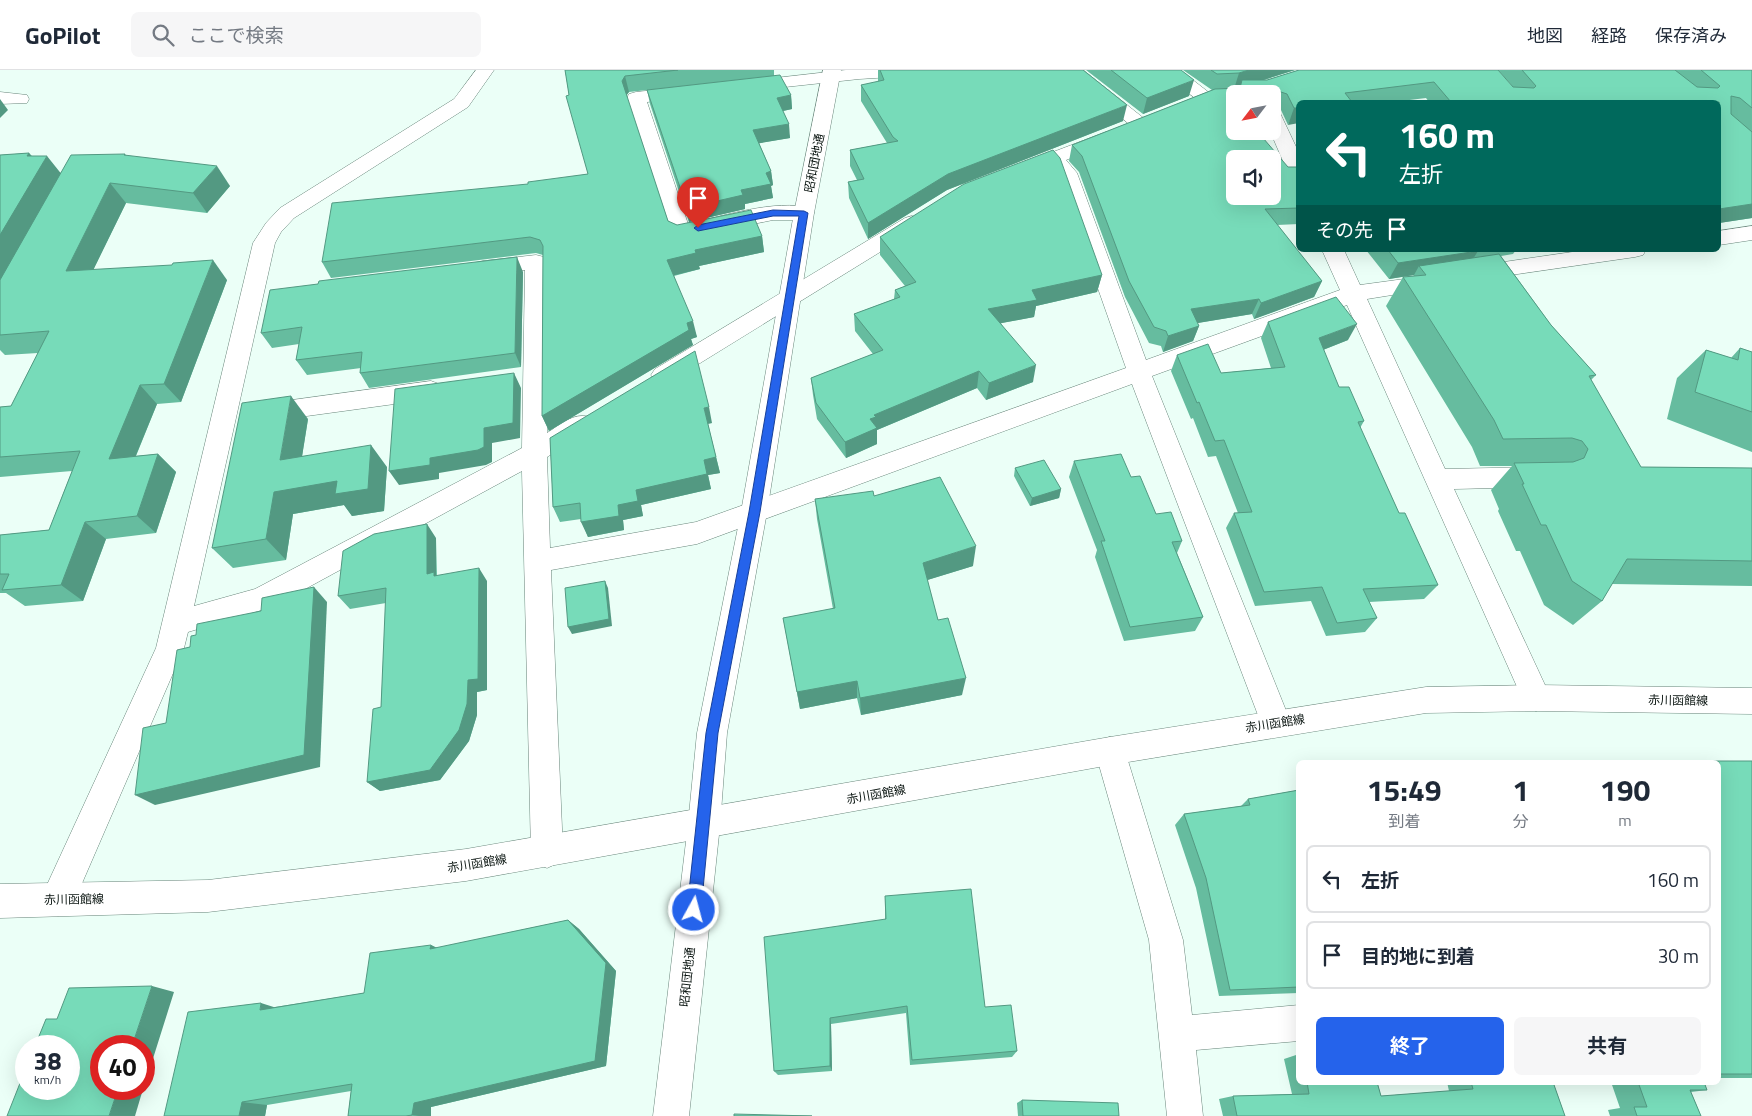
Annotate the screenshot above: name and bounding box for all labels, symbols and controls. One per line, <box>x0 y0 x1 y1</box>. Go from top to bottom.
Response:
search box <box>131 12 481 57</box>
text: GoPilot <box>25 17 101 53</box>
text: ここで検索 <box>189 20 284 49</box>
icon: search <box>149 21 177 49</box>
text: 地図 <box>1527 22 1563 49</box>
text: 経路 <box>1591 22 1627 49</box>
text: 保存済み <box>1655 22 1727 49</box>
north arrow <box>1226 85 1281 140</box>
map controls <box>1226 85 1281 205</box>
text: 160 m <box>1399 108 1495 162</box>
icon: left <box>1316 120 1381 185</box>
street label: 昭和団地通 <box>799 132 829 194</box>
button: sound <box>1226 150 1281 205</box>
text: 左折 <box>1399 157 1443 191</box>
pin <box>677 177 719 228</box>
icon: arrive <box>684 184 712 212</box>
text: その先 <box>1316 215 1373 244</box>
icon: arrive <box>1383 215 1411 243</box>
street label: 赤川函館線 <box>1648 690 1708 710</box>
street label: 赤川函館線 <box>1244 709 1306 737</box>
text: 15:49 <box>1367 767 1442 813</box>
text: 1 <box>1512 767 1529 813</box>
text: 190 <box>1600 767 1650 813</box>
street label: 赤川函館線 <box>845 779 907 809</box>
text: m <box>1618 808 1632 832</box>
text: 到着 <box>1388 809 1420 833</box>
text: 分 <box>1513 809 1529 833</box>
street label: 赤川函館線 <box>446 849 508 877</box>
icon: left <box>1318 865 1346 893</box>
text: 左折 <box>1361 865 1399 894</box>
text: 160 m <box>1647 865 1699 894</box>
position arrow <box>667 883 719 935</box>
street label: 赤川函館線 <box>44 889 104 909</box>
icon: arrive <box>1318 941 1346 969</box>
text: 目的地に到着 <box>1361 941 1475 970</box>
text: 30 m <box>1658 941 1699 970</box>
street label: 昭和団地通 <box>674 946 700 1008</box>
button: 終了 <box>1316 1017 1504 1075</box>
button: 共有 <box>1514 1017 1701 1075</box>
speed limit sign: 40 <box>90 1035 155 1100</box>
text: 38 <box>33 1042 62 1080</box>
text: km/h <box>34 1070 61 1089</box>

